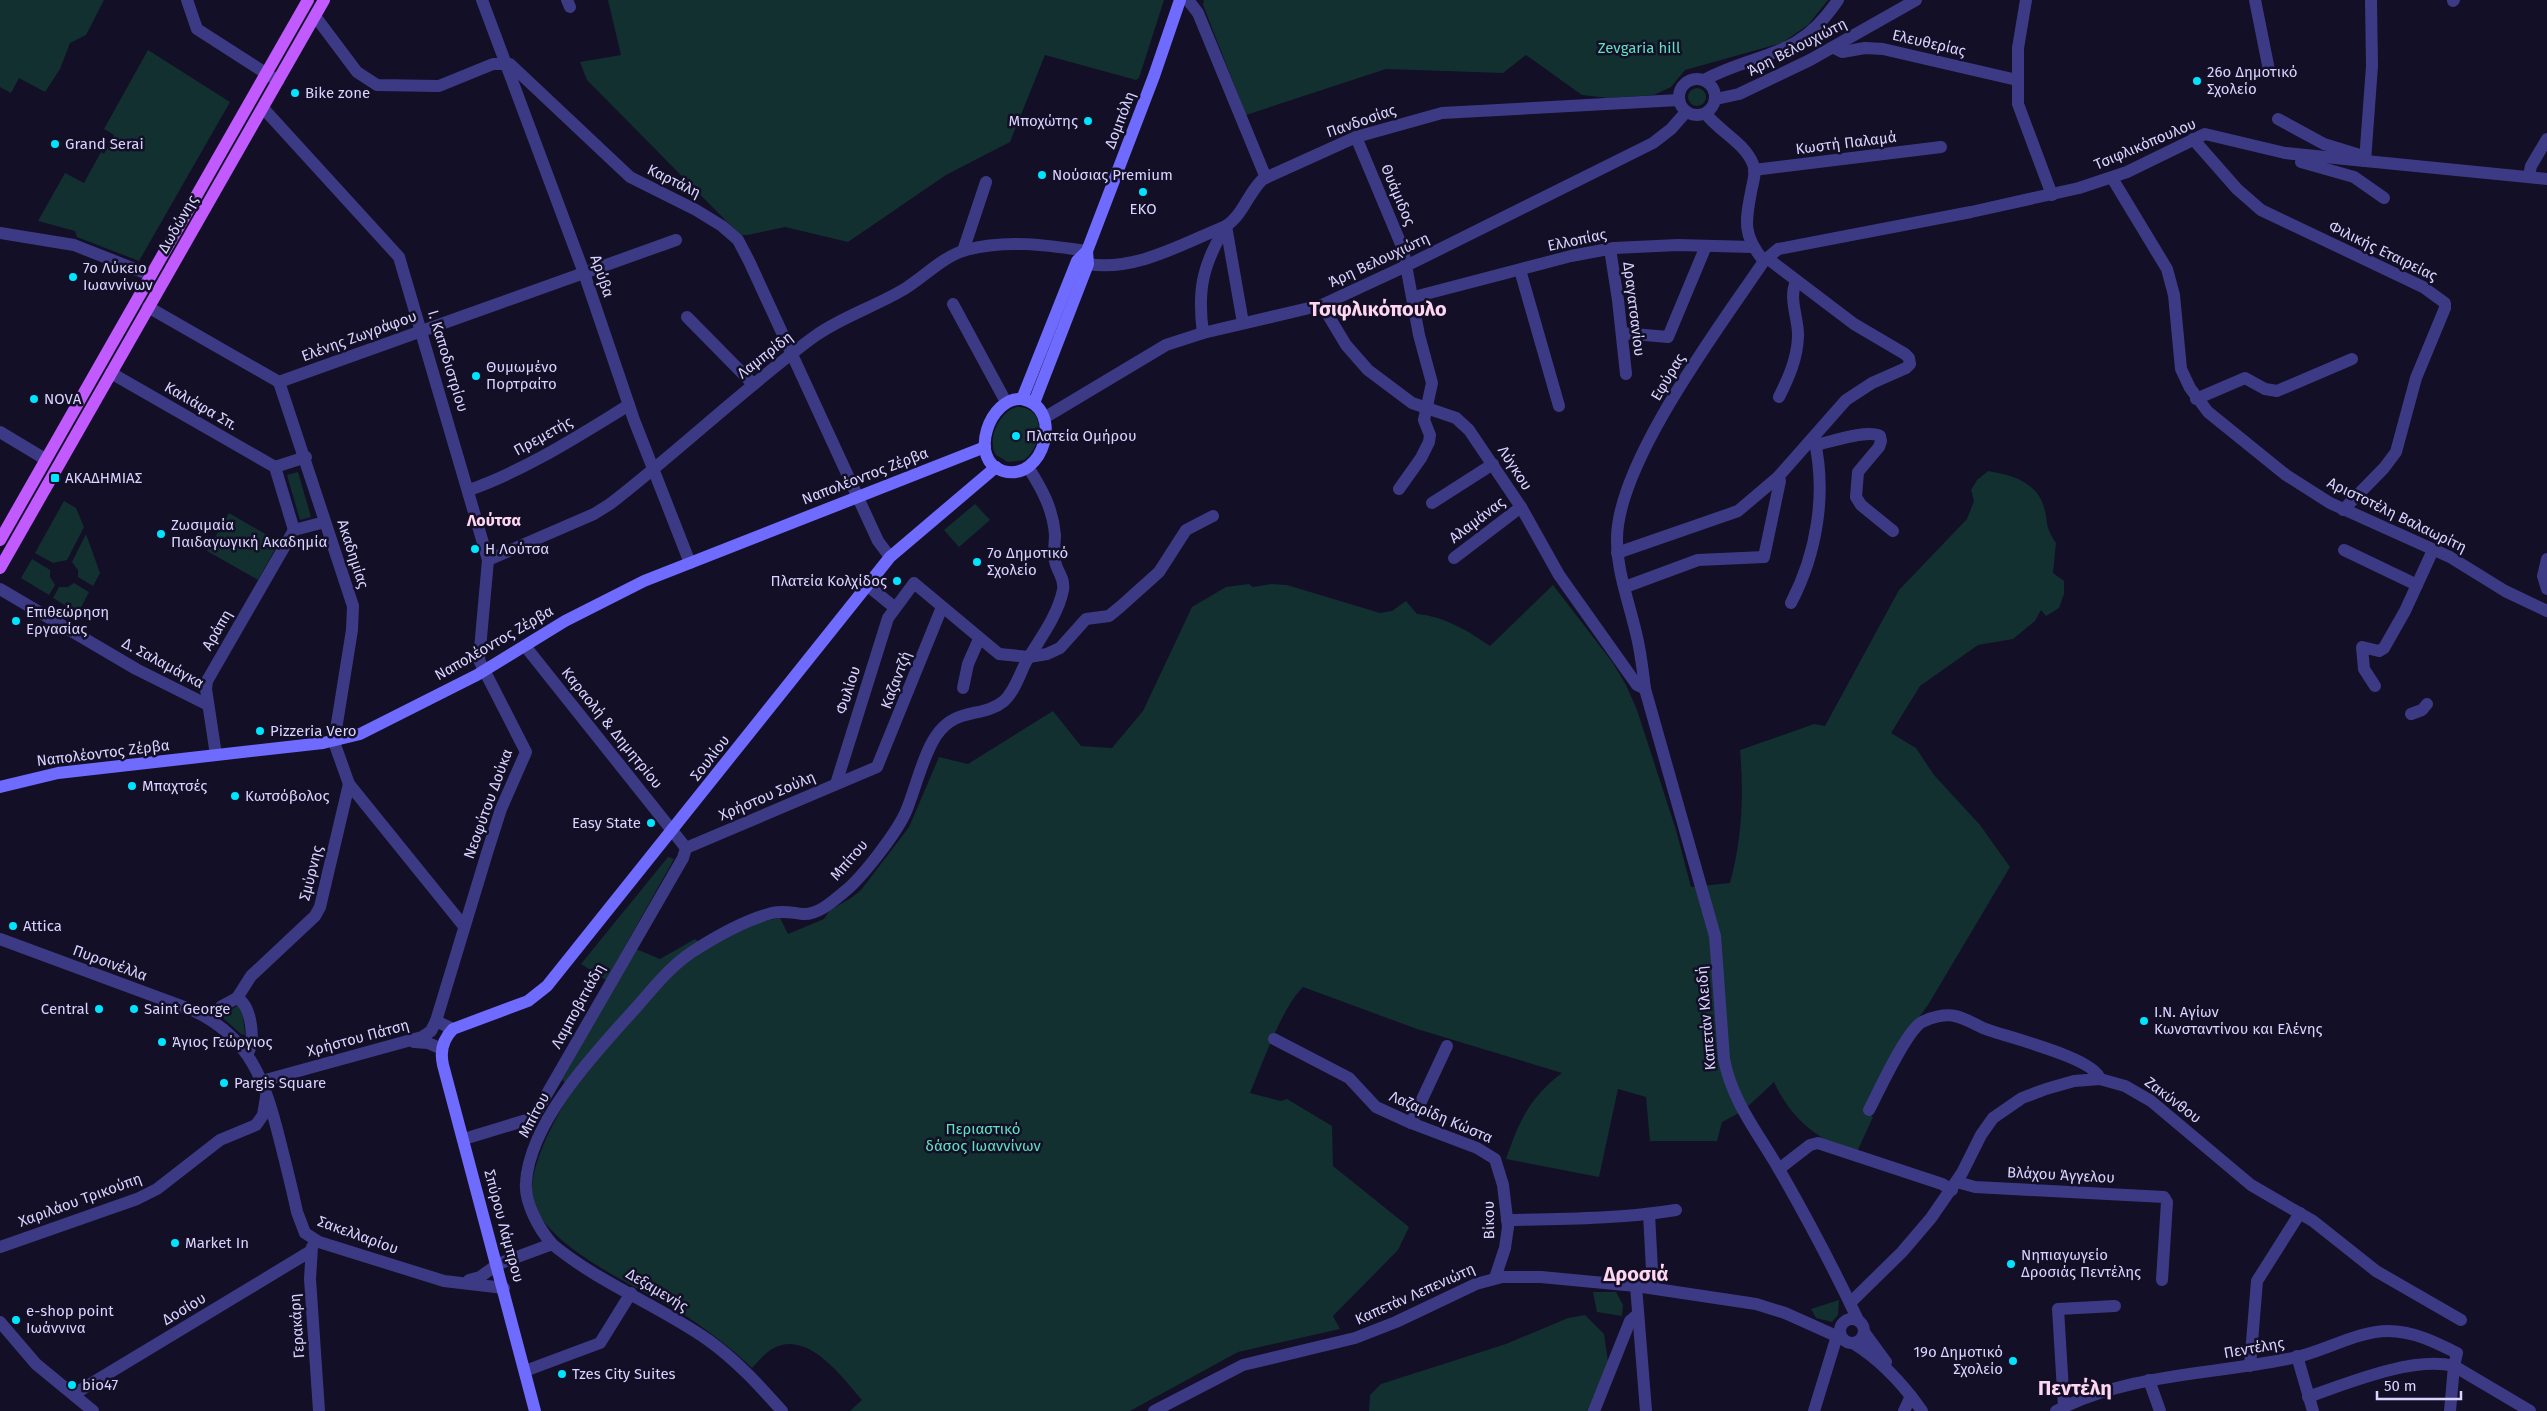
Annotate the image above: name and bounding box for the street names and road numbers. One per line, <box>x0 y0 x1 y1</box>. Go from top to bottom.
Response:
street label: Άρη Βελουχιώτη <box>1744 14 1850 80</box>
street label: Ελευθερίας <box>1890 26 1968 60</box>
street label: Δομπόλη <box>1101 89 1139 151</box>
street label: Πανδοσίας <box>1324 101 1398 141</box>
street label: Τσιφλικόπουλου <box>2091 114 2199 174</box>
street label: Κωστή Παλαμά <box>1794 128 1898 158</box>
street label: Καρτάλη <box>644 160 704 202</box>
street label: Θυάμιδος <box>1377 161 1419 229</box>
street label: Δωδώνης <box>154 192 202 256</box>
street label: Φιλικής Εταιρείας <box>2326 217 2440 285</box>
street label: Ελλοπίας <box>1546 225 1608 255</box>
street label: Άρη Βελουχιώτη <box>1326 229 1432 291</box>
street label: Αρύβα <box>586 252 618 300</box>
street label: Δραγατσανίου <box>1619 261 1649 357</box>
street label: Ελένης Ζωγράφου <box>299 307 419 365</box>
street label: Ι. Καποδιστρίου <box>424 308 472 414</box>
street label: Λαμπρίδη <box>734 328 796 382</box>
street label: Εφύρας <box>1647 350 1689 404</box>
street label: Καλιάφα Σπ. <box>161 378 241 434</box>
street label: Πρεμετής <box>510 413 576 459</box>
street label: Λύγκου <box>1494 442 1536 494</box>
street label: Ναπολέοντος Ζέρβα <box>799 444 931 508</box>
street label: Αριστοτέλη Βαλαωρίτη <box>2324 473 2470 557</box>
street label: Αλαμάνας <box>1446 493 1508 547</box>
street label: Ακαδημίας <box>333 517 373 591</box>
street label: Ναπολέοντος Ζέρβα <box>432 602 557 684</box>
street label: Αράπη <box>198 606 236 654</box>
street label: Δ. Σαλαμάγκα <box>119 634 207 692</box>
street label: Καζαντζή <box>877 649 915 711</box>
street label: Καραολή & Δημητρίου <box>558 664 666 792</box>
street label: Φυλίου <box>832 664 864 716</box>
street label: Σουλίου <box>687 731 733 785</box>
street label: Ναπολέοντος Ζέρβα <box>35 736 171 770</box>
street label: Νεοφύτου Δούκα <box>460 746 516 861</box>
street label: Χρήστου Σούλη <box>716 768 818 824</box>
street label: Μπίτου <box>826 836 872 884</box>
street label: Σμύρνης <box>295 843 327 903</box>
street label: Πυρσινέλλα <box>70 941 150 985</box>
street label: Λαμποβιτιάδη <box>547 960 609 1052</box>
street label: Καπετάν Κλειδή <box>1692 965 1720 1071</box>
street label: Χρήστου Πάτση <box>305 1016 411 1060</box>
street label: Ζακύνθου <box>2141 1073 2205 1127</box>
street label: Λαζαρίδη Κώστα <box>1387 1087 1496 1147</box>
street label: Μπίτου <box>515 1089 553 1141</box>
street label: Βλάχου Άγγελου <box>2007 1163 2115 1187</box>
street label: Σπύρου Λάμπρου <box>480 1168 528 1284</box>
street label: Χαριλάου Τρικούπη <box>16 1169 144 1231</box>
street label: Βίκου <box>1480 1201 1498 1239</box>
street label: Σακελλαρίου <box>315 1212 401 1258</box>
street label: Καπετάν Λεπενιώτη <box>1352 1259 1478 1329</box>
street label: Δεξαμενής <box>623 1264 691 1316</box>
street label: Δοσίου <box>159 1289 209 1329</box>
street label: Γερακάρη <box>286 1293 308 1359</box>
street label: Πεντέλης <box>2222 1334 2286 1362</box>

